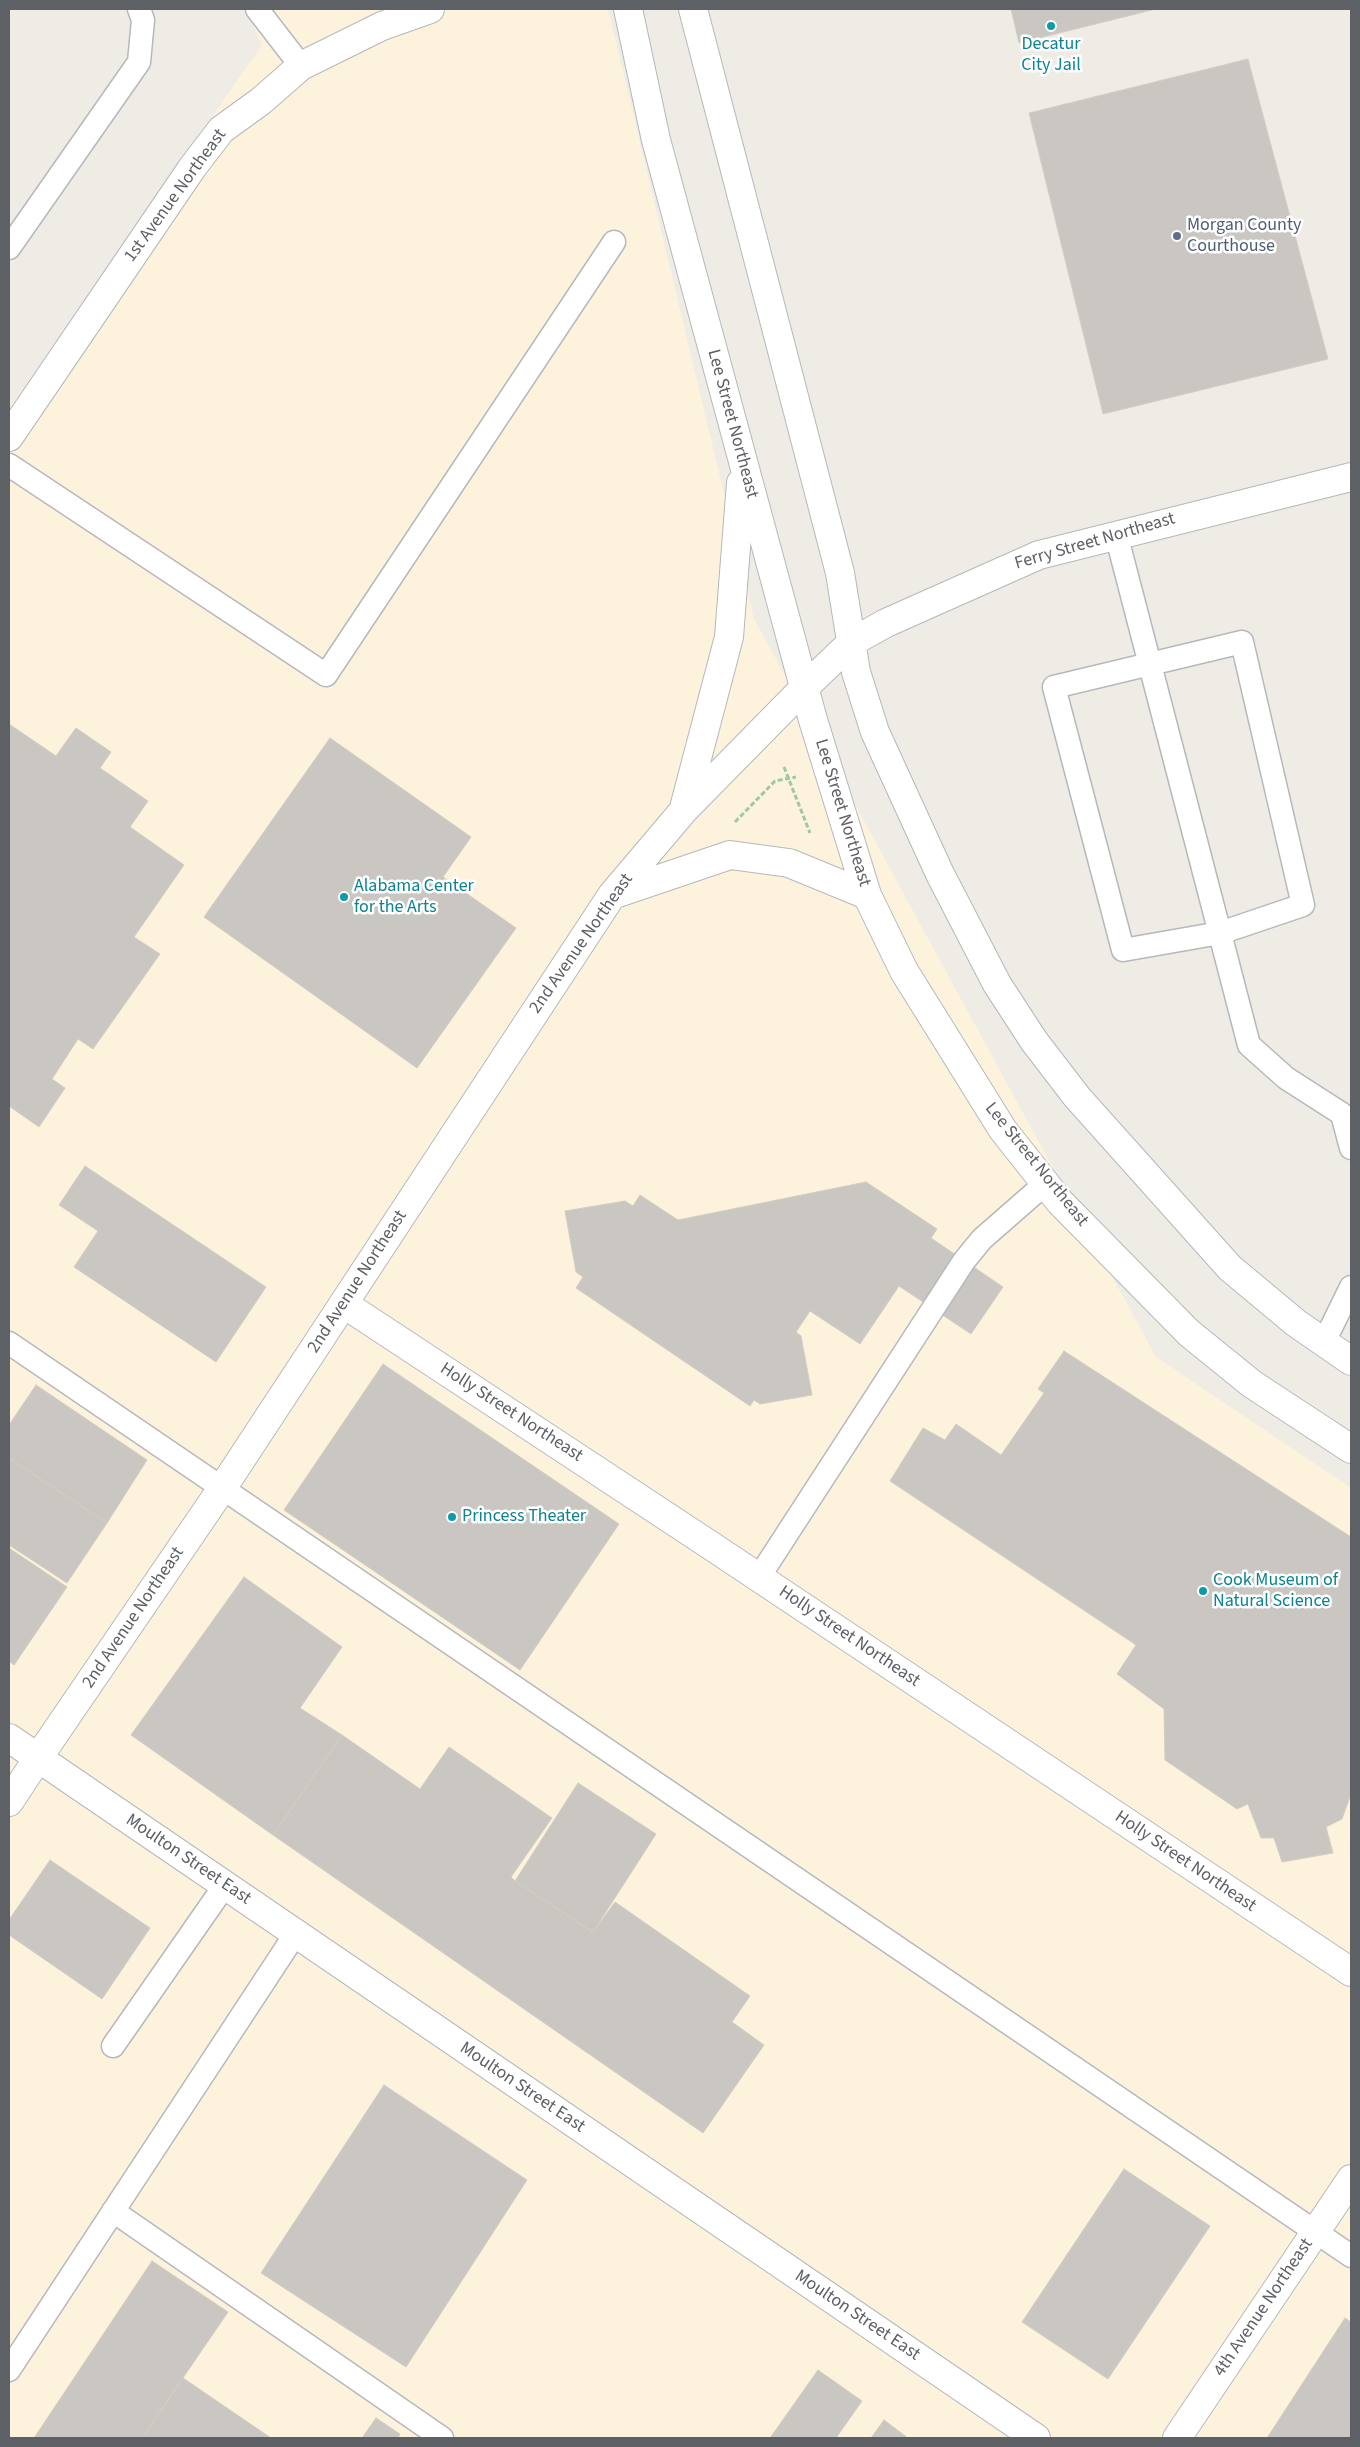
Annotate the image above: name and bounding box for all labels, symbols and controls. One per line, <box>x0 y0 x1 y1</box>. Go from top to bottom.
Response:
marker: Decatur City Jail <box>1045 20 1057 32</box>
place label: Decatur City Jail <box>1021 34 1081 76</box>
street label: 1st Avenue Northeast <box>120 125 232 267</box>
place label: Morgan County Courthouse <box>1187 215 1301 258</box>
marker: Morgan County Courthouse <box>1171 230 1183 242</box>
street label: Lee Street Northeast <box>702 347 762 501</box>
street label: Ferry Street Northeast <box>1012 509 1178 575</box>
street label: Lee Street Northeast <box>809 737 875 889</box>
street label: 2nd Avenue Northeast <box>526 870 638 1018</box>
place label: Alabama Center for the Arts <box>354 876 474 919</box>
marker: Alabama Center for the Arts <box>338 891 350 903</box>
street label: Lee Street Northeast <box>979 1099 1093 1231</box>
street label: 2nd Avenue Northeast <box>304 1207 412 1357</box>
street label: Holly Street Northeast <box>436 1359 586 1467</box>
place label: Princess Theater <box>462 1506 586 1528</box>
marker: Princess Theater <box>446 1511 458 1523</box>
street label: 2nd Avenue Northeast <box>79 1543 189 1693</box>
place label: Cook Museum of Natural Science <box>1213 1570 1338 1612</box>
street label: Holly Street Northeast <box>774 1582 924 1692</box>
marker: Cook Museum of Natural Science <box>1197 1585 1209 1597</box>
street label: Holly Street Northeast <box>1110 1807 1260 1917</box>
street label: Moulton Street East <box>121 1810 255 1910</box>
street label: Moulton Street East <box>455 2038 589 2138</box>
street label: 4th Avenue Northeast <box>1210 2235 1318 2381</box>
street label: Moulton Street East <box>790 2266 924 2366</box>

